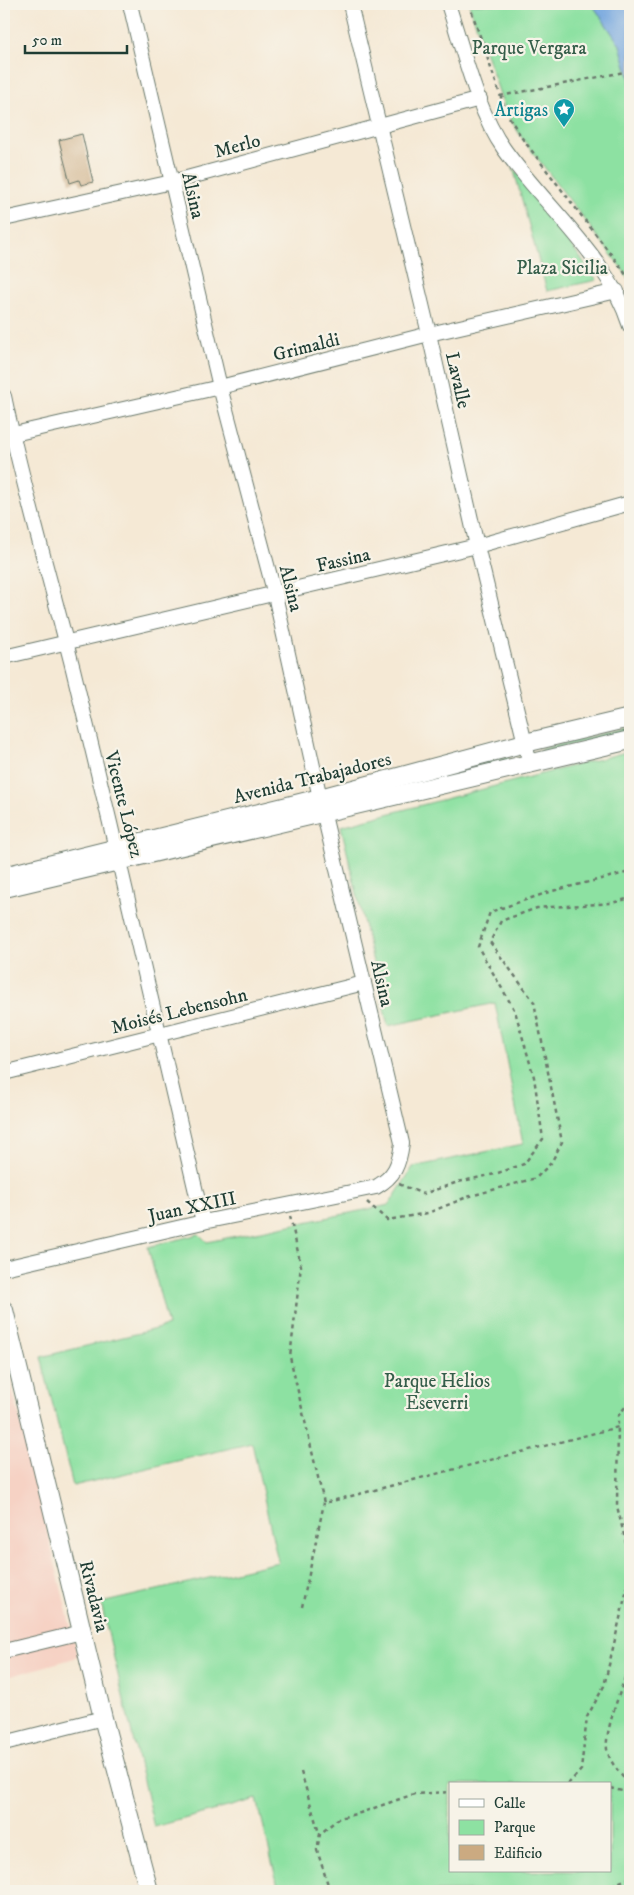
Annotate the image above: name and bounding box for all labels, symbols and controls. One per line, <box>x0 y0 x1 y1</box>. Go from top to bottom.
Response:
scale bar <box>25 22 128 54</box>
text: 50 m <box>32 31 62 50</box>
park label: Parque Vergara <box>471 37 587 61</box>
place icon: Artigas <box>552 97 576 128</box>
place label: Artigas <box>494 99 548 122</box>
street label: Merlo <box>212 129 263 164</box>
street label: Alsina <box>176 170 209 221</box>
park label: Plaza Sicilia <box>516 257 608 280</box>
street label: Grimaldi <box>271 328 342 367</box>
street label: Lavalle <box>440 350 475 411</box>
street label: Fassina <box>314 543 373 578</box>
street label: Alsina <box>274 563 307 614</box>
street label: Vicente López <box>99 748 148 860</box>
street label: Avenida Trabajadores <box>231 748 393 809</box>
street label: Alsina <box>365 958 398 1009</box>
street label: Moisés Lebensohn <box>109 983 250 1039</box>
street label: Juan XXIII <box>144 1187 239 1228</box>
park label: Parque Helios Eseverri <box>384 1370 490 1415</box>
street label: Rivadavia <box>74 1558 114 1634</box>
legend <box>449 1782 612 1872</box>
text: Calle <box>494 1794 526 1813</box>
text: Parque <box>494 1818 535 1837</box>
text: Edificio <box>494 1844 542 1863</box>

